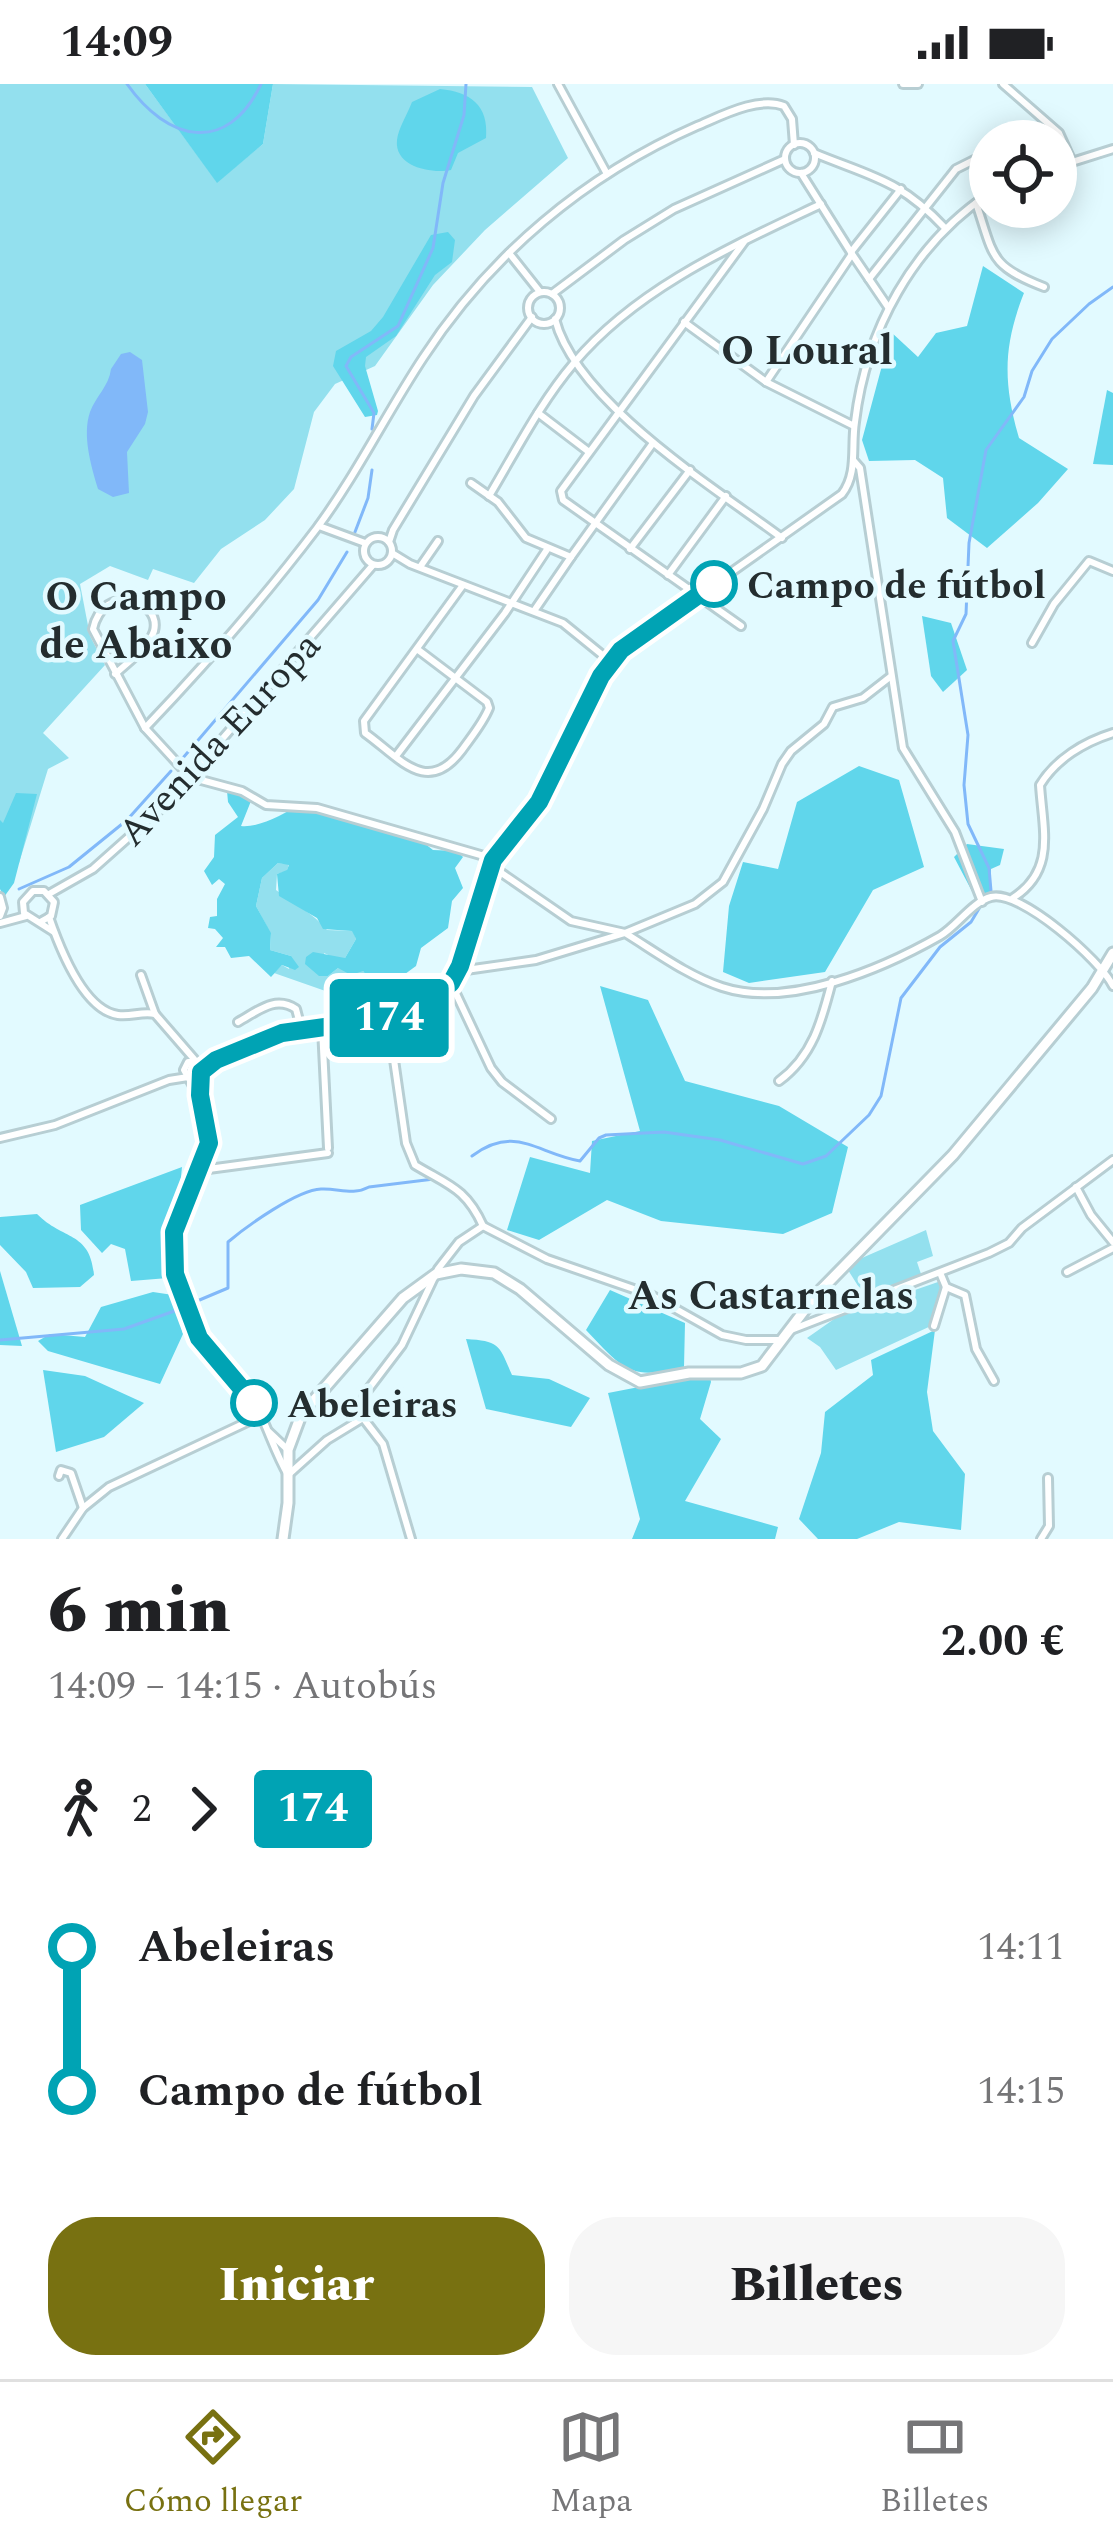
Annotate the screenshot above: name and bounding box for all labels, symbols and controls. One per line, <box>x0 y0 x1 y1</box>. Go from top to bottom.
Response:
text: 14:09 <box>60 8 173 77</box>
map controls <box>969 120 1077 228</box>
button: locate <box>969 120 1077 228</box>
district label: O Loural <box>721 320 893 383</box>
place label: Campo de fútbol <box>747 557 1046 616</box>
marker: Campo de fútbol <box>692 562 736 606</box>
district label: O Campo de Abaixo <box>40 566 233 677</box>
street label: Avenida Europa <box>104 619 335 861</box>
line badge: 174 <box>320 979 458 1057</box>
text: 174 <box>354 986 424 1049</box>
district label: As Castarnelas <box>628 1265 914 1328</box>
place label: Abeleiras <box>287 1376 458 1435</box>
marker: Abeleiras <box>232 1381 276 1425</box>
text: 6 min <box>48 1561 231 1662</box>
text: 2.00 € <box>941 1607 1065 1676</box>
text: 14:09 – 14:15 · Autobús <box>48 1657 437 1716</box>
icon: walk <box>48 1776 114 1842</box>
icon: forward <box>170 1776 236 1842</box>
text: 174 <box>278 1777 348 1840</box>
text: 2 <box>132 1780 152 1839</box>
text: Abeleiras <box>138 1913 335 1982</box>
text: 14:11 <box>977 1918 1065 1977</box>
text: Campo de fútbol <box>138 2057 483 2126</box>
text: 14:15 <box>977 2062 1065 2121</box>
button: Iniciar <box>48 2217 545 2355</box>
button: Billetes <box>569 2217 1065 2355</box>
tab: Cómo llegar <box>124 2404 302 2526</box>
tab: Mapa <box>550 2404 633 2526</box>
tab: Billetes <box>880 2404 989 2526</box>

